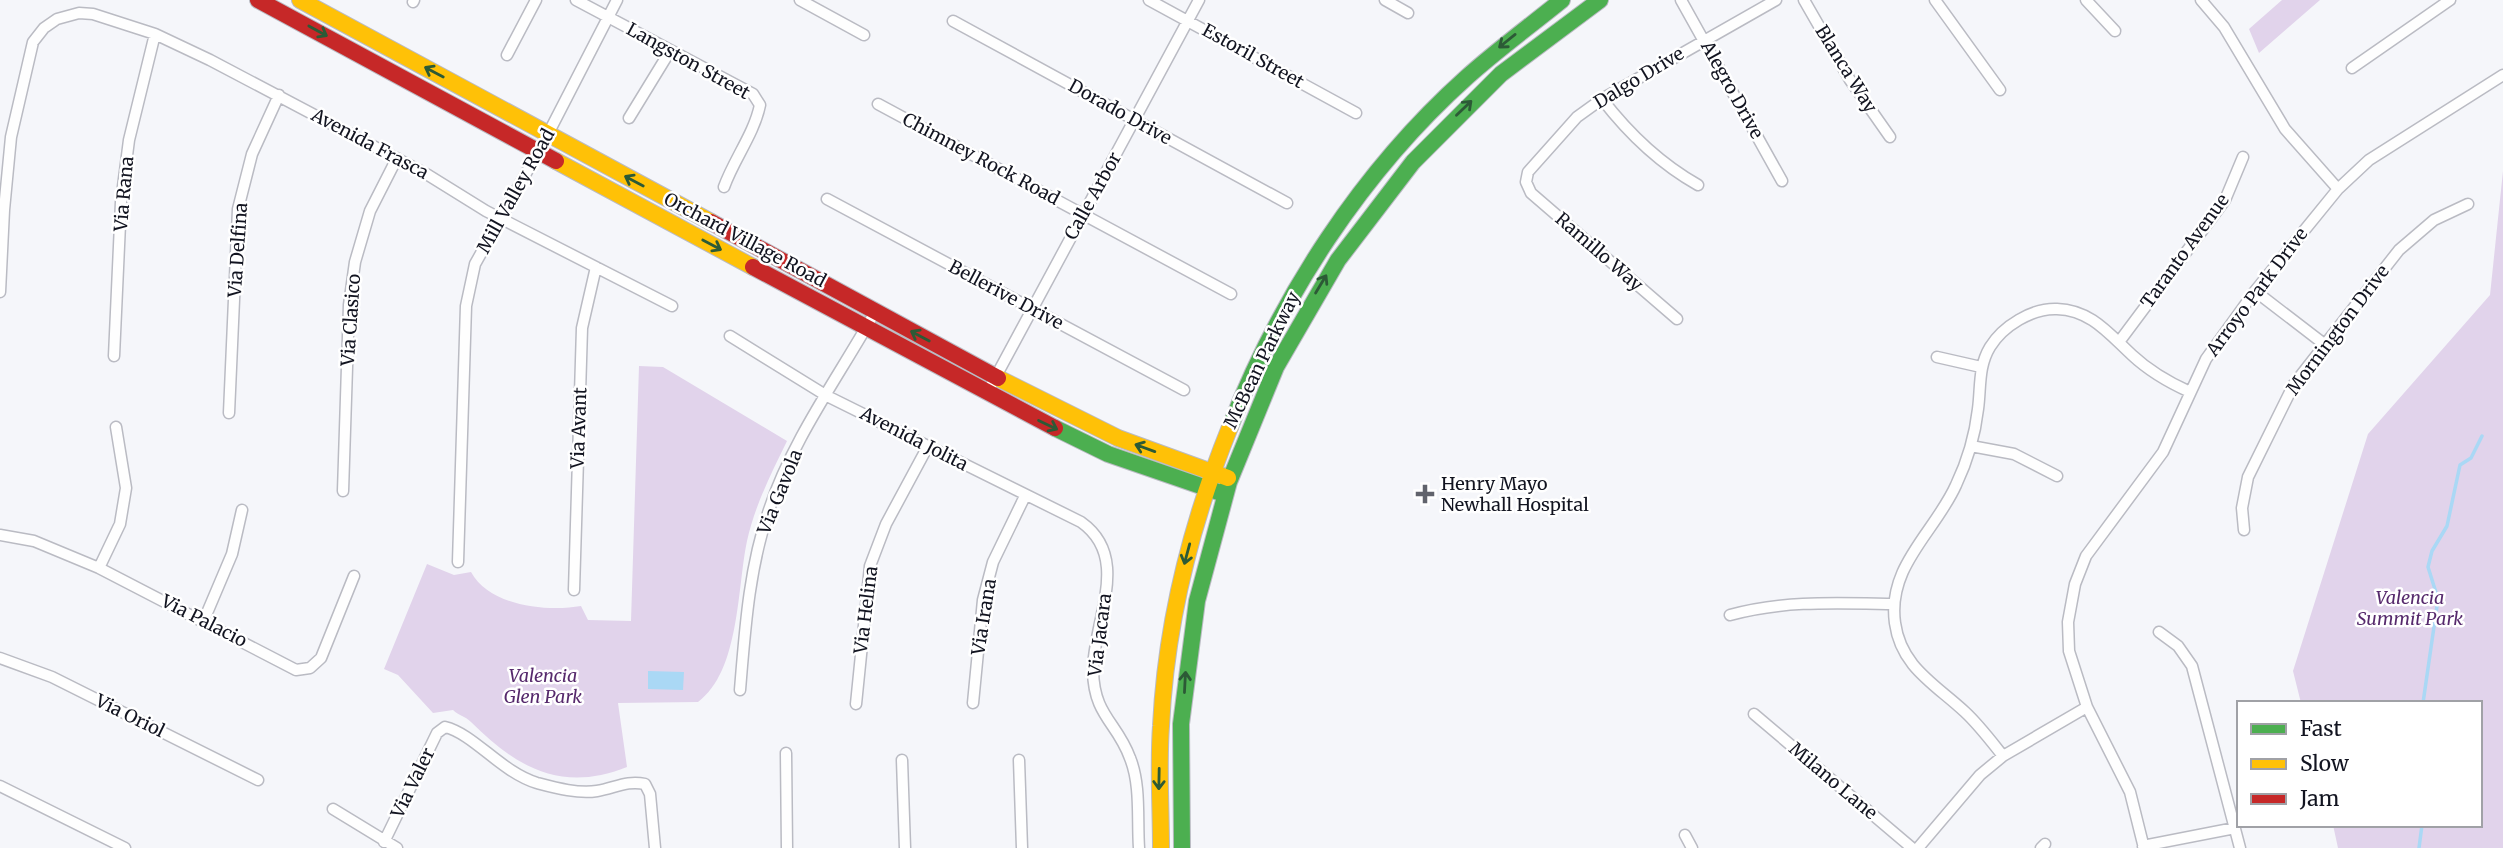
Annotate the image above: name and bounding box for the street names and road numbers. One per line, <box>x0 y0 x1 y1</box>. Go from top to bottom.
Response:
street label: Langston Street <box>622 17 754 104</box>
street label: Estoril Street <box>1198 18 1308 93</box>
street label: Blanca Way <box>1810 21 1883 117</box>
street label: Alegro Drive <box>1696 36 1769 143</box>
street label: Dalgo Drive <box>1590 42 1688 113</box>
street label: Dorado Drive <box>1065 74 1176 149</box>
street label: Avenida Frasca <box>307 103 433 184</box>
street label: Chimney Rock Road <box>899 107 1064 210</box>
street label: Mill Valley Road <box>472 124 559 257</box>
street label: Calle Arbor <box>1059 148 1126 244</box>
street label: Via Rana <box>109 155 138 234</box>
street label: Orchard Village Road <box>660 187 830 292</box>
street label: Taranto Avenue <box>2135 189 2234 312</box>
street label: Via Delfina <box>223 201 252 299</box>
street label: Ramillo Way <box>1551 207 1648 296</box>
street label: Arroyo Park Drive <box>2200 223 2312 361</box>
street label: Bellerive Drive <box>945 255 1068 334</box>
street label: Mornington Drive <box>2281 260 2394 399</box>
street label: Via Clasico <box>336 273 365 368</box>
street label: McBean Parkway <box>1219 287 1305 432</box>
street label: Via Avant <box>566 387 591 470</box>
street label: Avenida Jolita <box>855 401 972 476</box>
street label: Via Gavola <box>752 446 807 539</box>
street label: Via Helina <box>849 564 882 656</box>
street label: Via Irana <box>966 577 1001 658</box>
street label: Via Palacio <box>157 589 251 652</box>
street label: Via Jacara <box>1083 592 1116 679</box>
street label: Via Oriol <box>91 688 169 742</box>
street label: Milano Lane <box>1784 737 1882 824</box>
street label: Via Valer <box>385 744 439 823</box>

